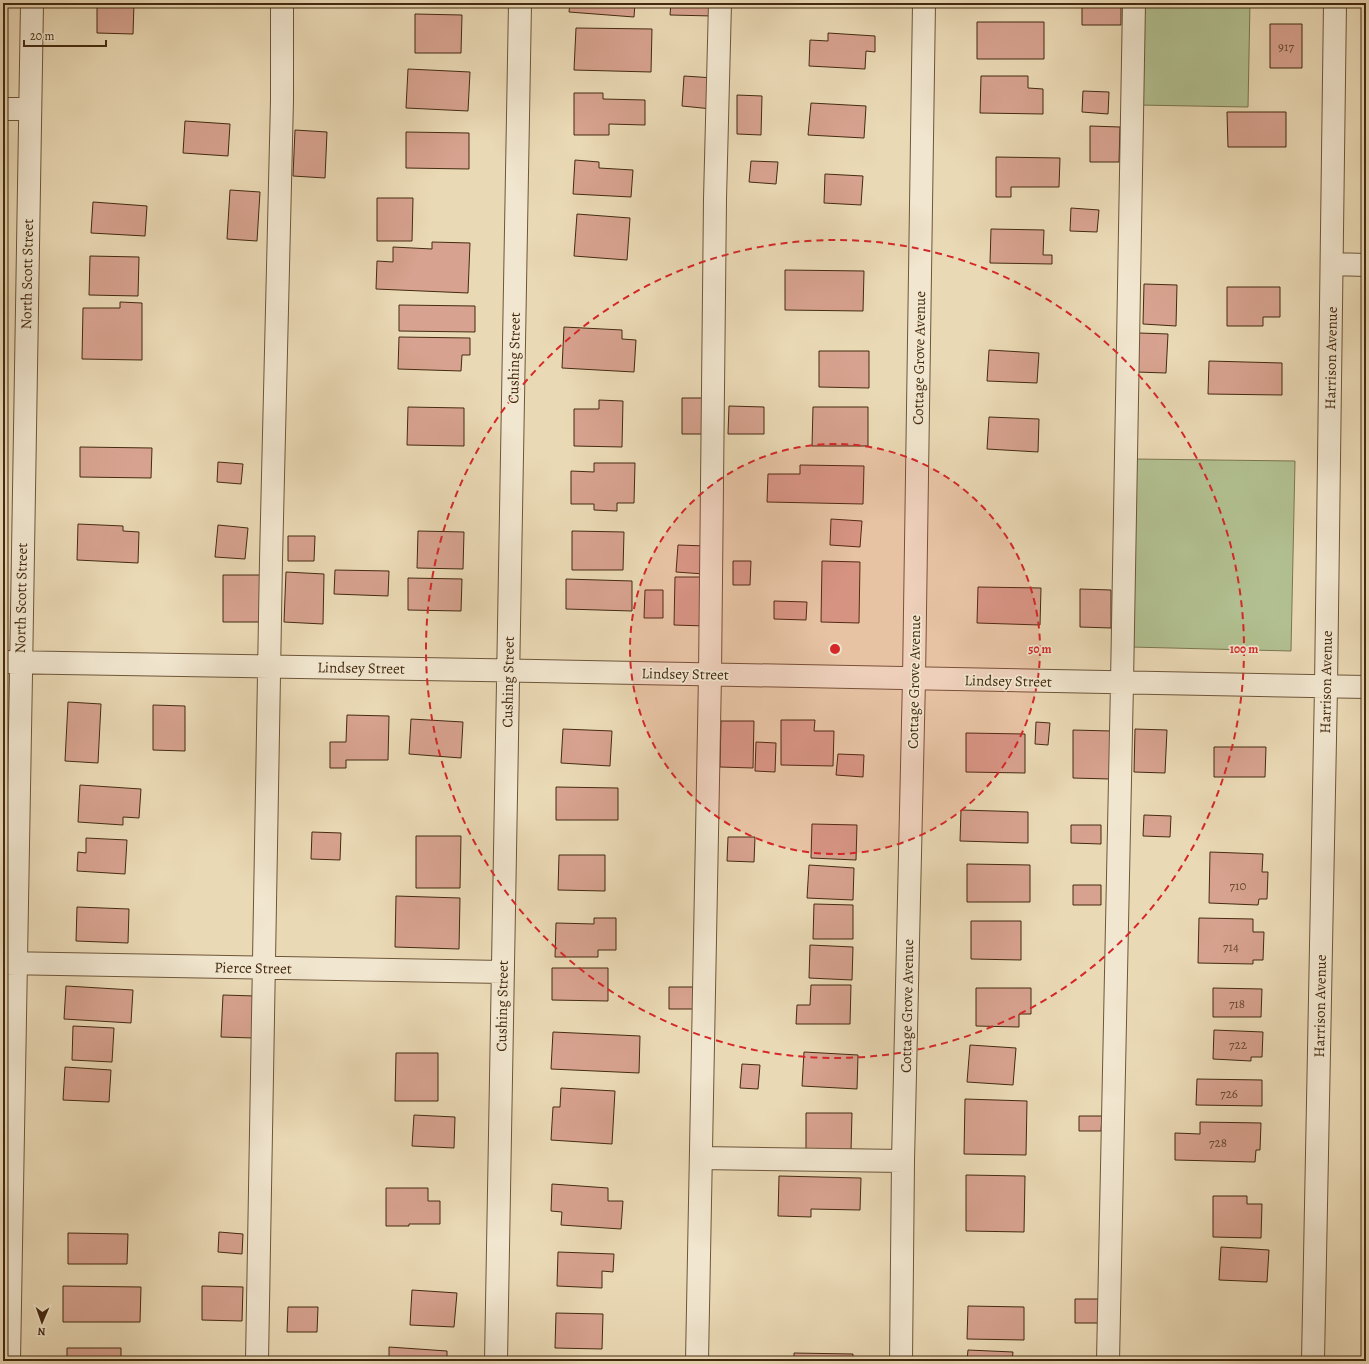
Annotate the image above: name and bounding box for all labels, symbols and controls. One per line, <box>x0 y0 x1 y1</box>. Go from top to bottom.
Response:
scale bar <box>24 22 106 48</box>
text: 20 m <box>30 28 54 44</box>
house number: 917 <box>1278 38 1294 55</box>
street label: North Scott Street <box>16 218 38 329</box>
street label: Cottage Grove Avenue <box>908 291 930 425</box>
street label: Harrison Avenue <box>1320 306 1342 410</box>
street label: Cushing Street <box>503 312 525 404</box>
street label: North Scott Street <box>10 542 32 653</box>
street label: Cottage Grove Avenue <box>903 615 925 749</box>
street label: Harrison Avenue <box>1315 630 1337 734</box>
street label: Cushing Street <box>497 636 519 728</box>
text: 50 m <box>1028 641 1052 657</box>
text: 100 m <box>1230 641 1258 657</box>
centre of rings <box>828 642 842 656</box>
street label: Lindsey Street <box>317 657 405 679</box>
street label: Lindsey Street <box>641 663 729 685</box>
street label: Lindsey Street <box>964 670 1052 692</box>
house number: 710 <box>1230 877 1246 894</box>
house number: 714 <box>1223 938 1239 955</box>
street label: Cottage Grove Avenue <box>896 939 918 1073</box>
street label: Harrison Avenue <box>1309 954 1331 1058</box>
street label: Pierce Street <box>214 957 292 979</box>
street label: Cushing Street <box>491 960 513 1052</box>
house number: 718 <box>1229 995 1245 1012</box>
house number: 722 <box>1229 1036 1247 1053</box>
house number: 726 <box>1220 1085 1238 1102</box>
house number: 728 <box>1209 1134 1227 1151</box>
north arrow <box>22 1302 62 1342</box>
text: N <box>37 1324 46 1339</box>

